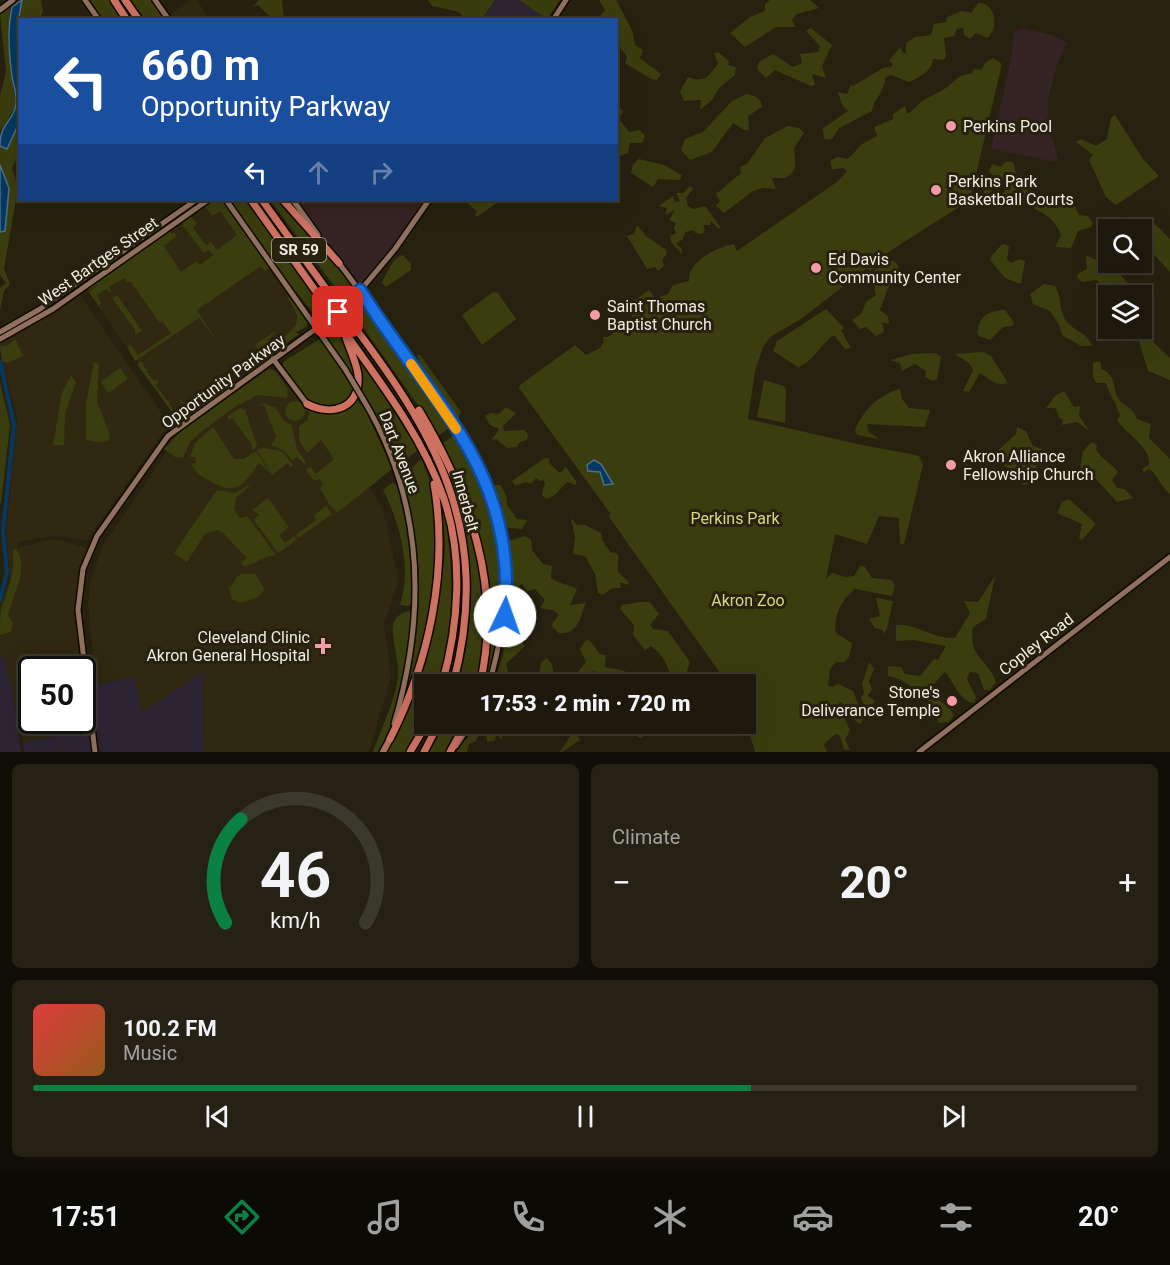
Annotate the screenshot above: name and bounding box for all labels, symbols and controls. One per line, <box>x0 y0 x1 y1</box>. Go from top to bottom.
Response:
text: 660 m <box>141 41 260 90</box>
icon: left <box>42 42 120 120</box>
text: Opportunity Parkway <box>141 91 391 123</box>
place label: Perkins Pool <box>963 117 1052 136</box>
marker: Perkins Pool <box>944 119 958 133</box>
icon: left <box>239 156 272 189</box>
icon: ahead <box>302 156 335 189</box>
icon: right <box>365 156 398 189</box>
place label: Perkins Park Basketball Courts <box>948 172 1074 209</box>
marker: Perkins Park Basketball Courts <box>929 183 943 197</box>
street label: West Bartges Street <box>35 213 162 310</box>
map controls <box>1098 219 1152 339</box>
button: search <box>1098 219 1152 273</box>
road number: SR 59 <box>272 238 326 262</box>
place label: Ed Davis Community Center <box>828 250 961 287</box>
marker: Ed Davis Community Center <box>809 261 823 275</box>
button: layers <box>1098 285 1152 339</box>
pin <box>312 286 363 337</box>
icon: arrive <box>321 295 354 328</box>
place label: Saint Thomas Baptist Church <box>607 297 712 334</box>
marker: Saint Thomas Baptist Church <box>588 308 602 322</box>
street label: Opportunity Parkway <box>158 330 289 433</box>
street label: Dart Avenue <box>375 408 424 496</box>
place label: Akron Alliance Fellowship Church <box>963 447 1094 484</box>
marker: Akron Alliance Fellowship Church <box>944 458 958 472</box>
street label: Innerbelt <box>448 468 483 534</box>
park label: Perkins Park <box>690 509 780 528</box>
position arrow <box>473 584 537 648</box>
park label: Akron Zoo <box>711 591 785 610</box>
street label: Copley Road <box>995 609 1077 679</box>
place label: Cleveland Clinic Akron General Hospital <box>146 628 310 665</box>
marker: Cleveland Clinic Akron General Hospital <box>314 637 332 655</box>
speed limit sign: 50 <box>18 656 96 734</box>
place label: Stone's Deliverance Temple <box>801 683 940 720</box>
text: 17:53 · 2 min · 720 m <box>480 691 690 716</box>
marker: Stone's Deliverance Temple <box>945 694 959 708</box>
text: Climate <box>612 825 680 849</box>
text: 46 <box>260 839 331 912</box>
text: 20° <box>840 856 909 909</box>
text: − <box>612 863 631 902</box>
text: + <box>1118 863 1137 902</box>
text: km/h <box>270 908 321 933</box>
text: 100.2 FM <box>123 1016 217 1041</box>
text: Music <box>123 1041 177 1065</box>
icon: previous <box>201 1100 234 1133</box>
icon: pause <box>569 1100 602 1133</box>
icon: next <box>937 1100 970 1133</box>
icon: directions <box>221 1196 263 1238</box>
icon: music <box>364 1196 406 1238</box>
icon: phone <box>507 1196 549 1238</box>
icon: climate <box>649 1196 691 1238</box>
icon: car <box>792 1196 834 1238</box>
icon: filters <box>935 1196 977 1238</box>
text: 17:51 <box>50 1201 120 1233</box>
text: 20° <box>1078 1201 1120 1233</box>

